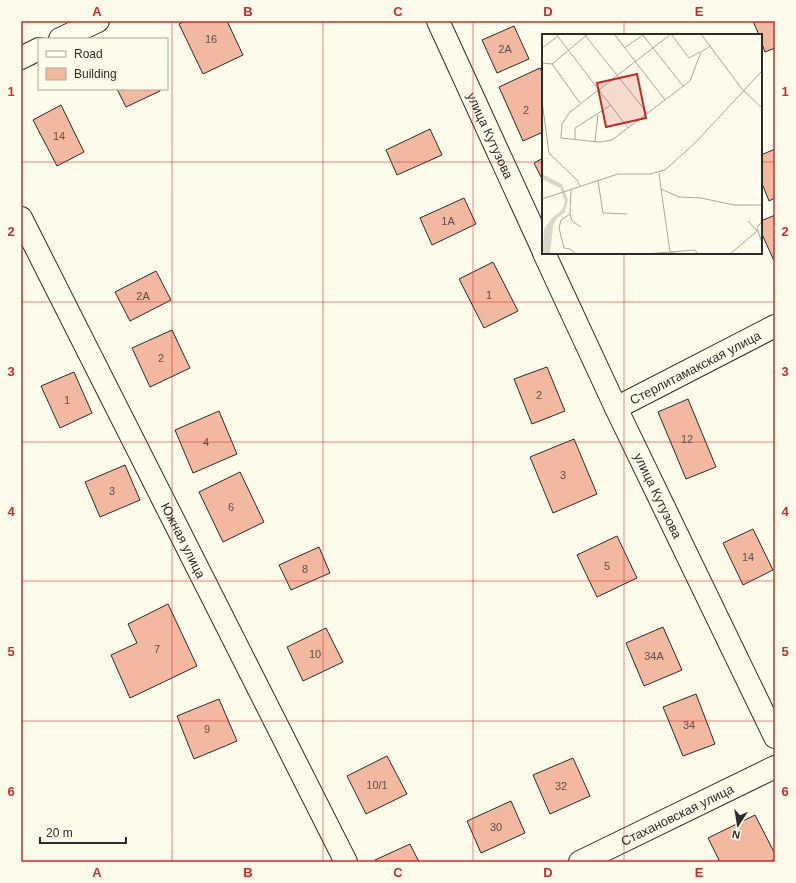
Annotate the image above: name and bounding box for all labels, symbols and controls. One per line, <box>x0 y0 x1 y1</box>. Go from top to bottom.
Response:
text: A <box>92 4 102 19</box>
text: B <box>243 4 253 19</box>
text: C <box>393 4 403 19</box>
text: D <box>543 4 553 19</box>
text: E <box>695 4 704 19</box>
house number: 16 <box>205 33 217 45</box>
inset map <box>542 34 762 254</box>
legend <box>38 38 168 90</box>
house number: 2А <box>498 43 512 55</box>
text: Road <box>74 47 103 61</box>
text: Building <box>74 67 117 81</box>
text: 1 <box>7 84 15 99</box>
text: 1 <box>781 84 789 99</box>
street label: улица Кутузова <box>464 90 517 182</box>
house number: 2 <box>523 104 529 116</box>
house number: 14 <box>53 130 65 142</box>
house number: 1А <box>441 215 455 227</box>
text: 2 <box>7 224 15 239</box>
text: 2 <box>781 224 789 239</box>
house number: 1 <box>486 289 492 301</box>
house number: 2А <box>136 290 150 302</box>
street label: Стерлитамакская улица <box>627 327 764 407</box>
house number: 2 <box>158 352 164 364</box>
text: 3 <box>7 364 15 379</box>
text: 3 <box>781 364 789 379</box>
house number: 2 <box>536 389 542 401</box>
house number: 1 <box>64 394 70 406</box>
house number: 12 <box>681 433 693 445</box>
house number: 4 <box>203 436 209 448</box>
street label: улица Кутузова <box>631 450 686 541</box>
house number: 3 <box>560 469 566 481</box>
house number: 3 <box>109 485 115 497</box>
street label: Южная улица <box>158 500 209 581</box>
house number: 6 <box>228 501 234 513</box>
text: 4 <box>7 504 15 519</box>
text: 4 <box>781 504 789 519</box>
house number: 14 <box>742 551 754 563</box>
house number: 5 <box>604 560 610 572</box>
house number: 8 <box>302 563 308 575</box>
house number: 7 <box>154 643 160 655</box>
text: 5 <box>7 644 15 659</box>
text: 5 <box>781 644 789 659</box>
house number: 10 <box>309 648 321 660</box>
house number: 34А <box>644 650 664 662</box>
house number: 34 <box>683 719 695 731</box>
house number: 9 <box>204 723 210 735</box>
house number: 10/1 <box>366 779 388 791</box>
house number: 32 <box>555 780 567 792</box>
street label: Стахановская улица <box>618 781 737 848</box>
text: 6 <box>7 784 15 799</box>
text: 6 <box>781 784 789 799</box>
north arrow <box>718 805 758 845</box>
scale bar <box>40 819 126 845</box>
house number: 30 <box>490 821 502 833</box>
text: 20 m <box>46 826 73 840</box>
text: N <box>731 828 741 841</box>
text: A <box>92 865 102 880</box>
text: B <box>243 865 253 880</box>
text: C <box>393 865 403 880</box>
text: D <box>543 865 553 880</box>
text: E <box>695 865 704 880</box>

